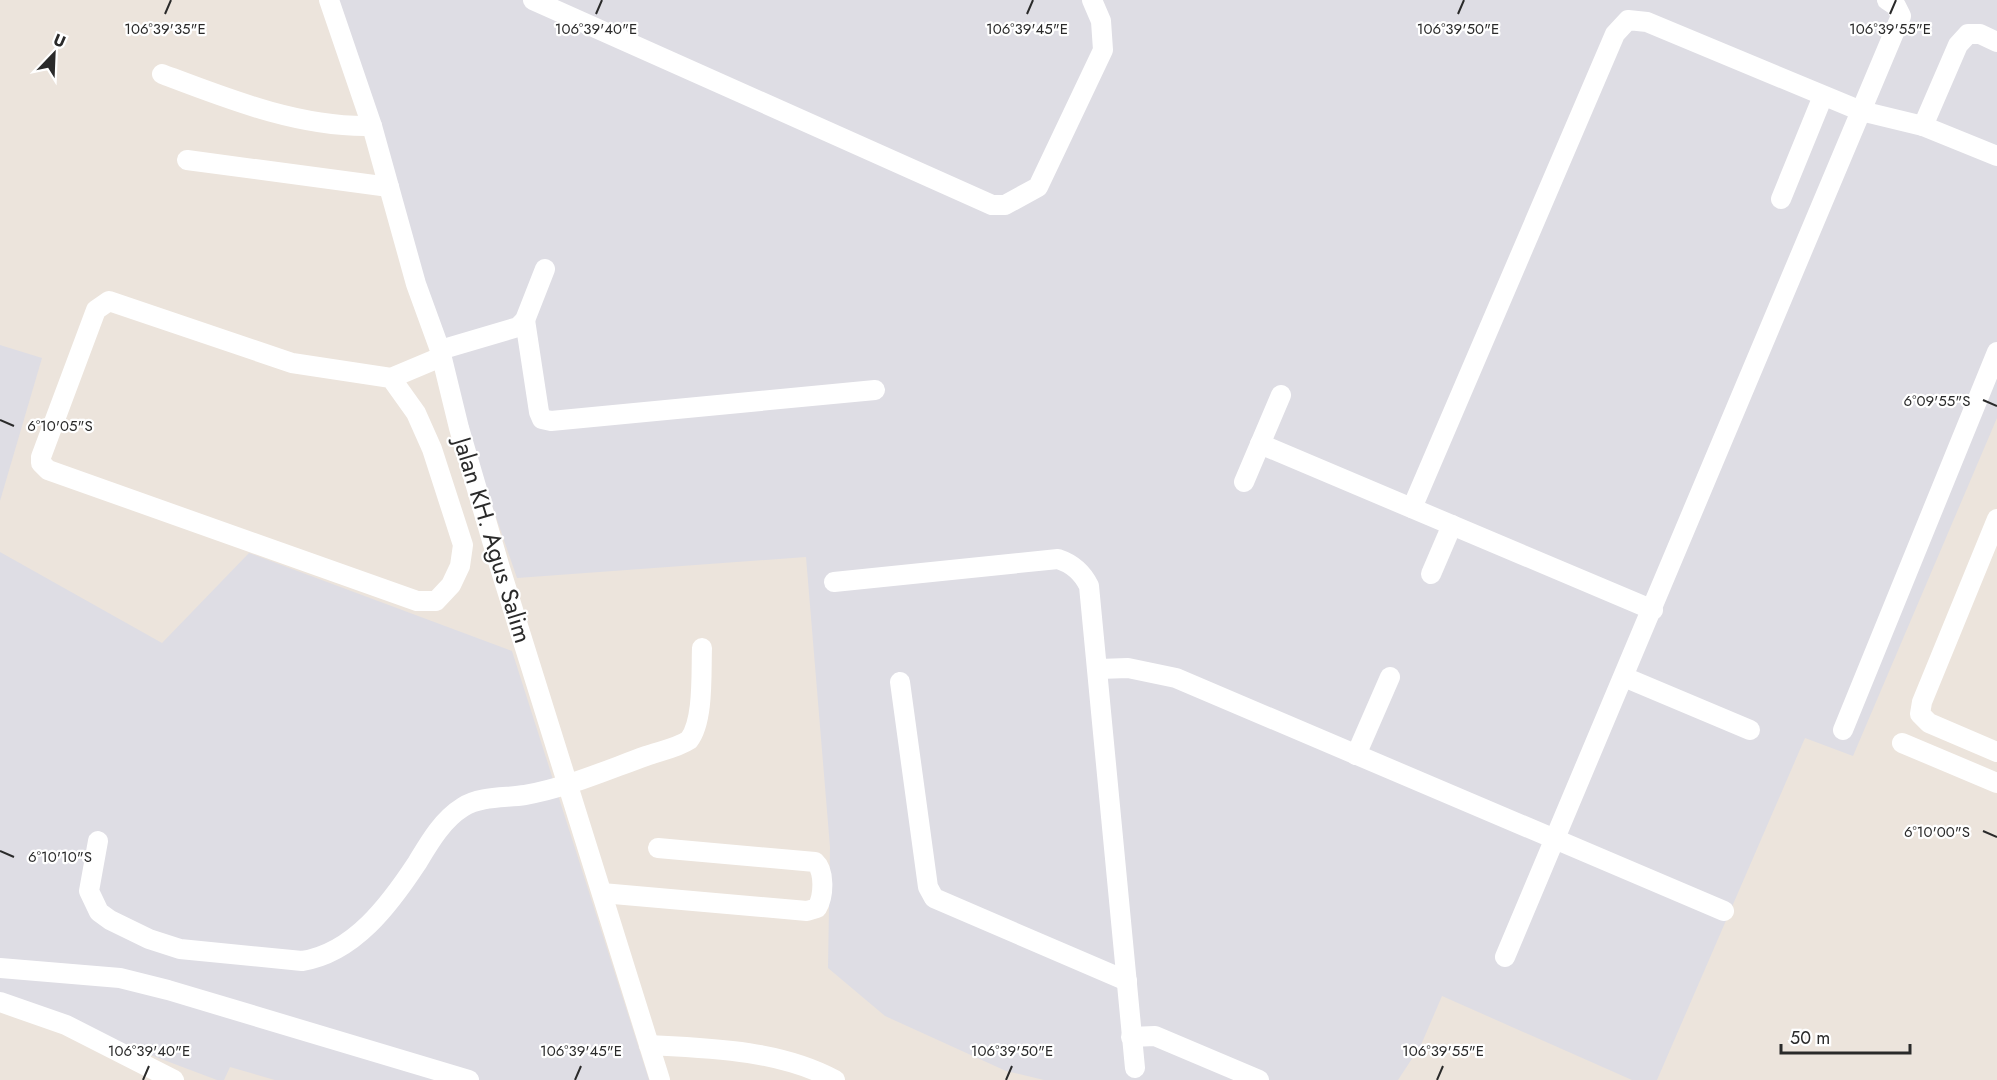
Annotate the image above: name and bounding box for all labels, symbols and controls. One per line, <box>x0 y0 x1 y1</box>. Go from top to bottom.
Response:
text: 106°39'35"E <box>124 18 206 40</box>
text: 106°39'40"E <box>555 18 637 40</box>
text: 106°39'45"E <box>986 18 1068 40</box>
text: 106°39'50"E <box>1417 18 1499 40</box>
text: 106°39'55"E <box>1849 18 1931 40</box>
north arrow <box>24 24 84 84</box>
text: U <box>50 28 69 53</box>
text: 6°09'55"S <box>1904 390 1970 412</box>
text: 6°10'05"S <box>27 415 93 437</box>
street label: Jalan KH. Agus Salim <box>444 430 541 647</box>
text: 6°10'00"S <box>1904 821 1970 843</box>
text: 6°10'10"S <box>28 846 92 868</box>
scale bar <box>1781 1017 1910 1055</box>
text: 50 m <box>1790 1025 1830 1051</box>
text: 106°39'40"E <box>108 1040 190 1062</box>
text: 106°39'45"E <box>540 1040 622 1062</box>
text: 106°39'50"E <box>971 1040 1053 1062</box>
text: 106°39'55"E <box>1402 1040 1484 1062</box>

